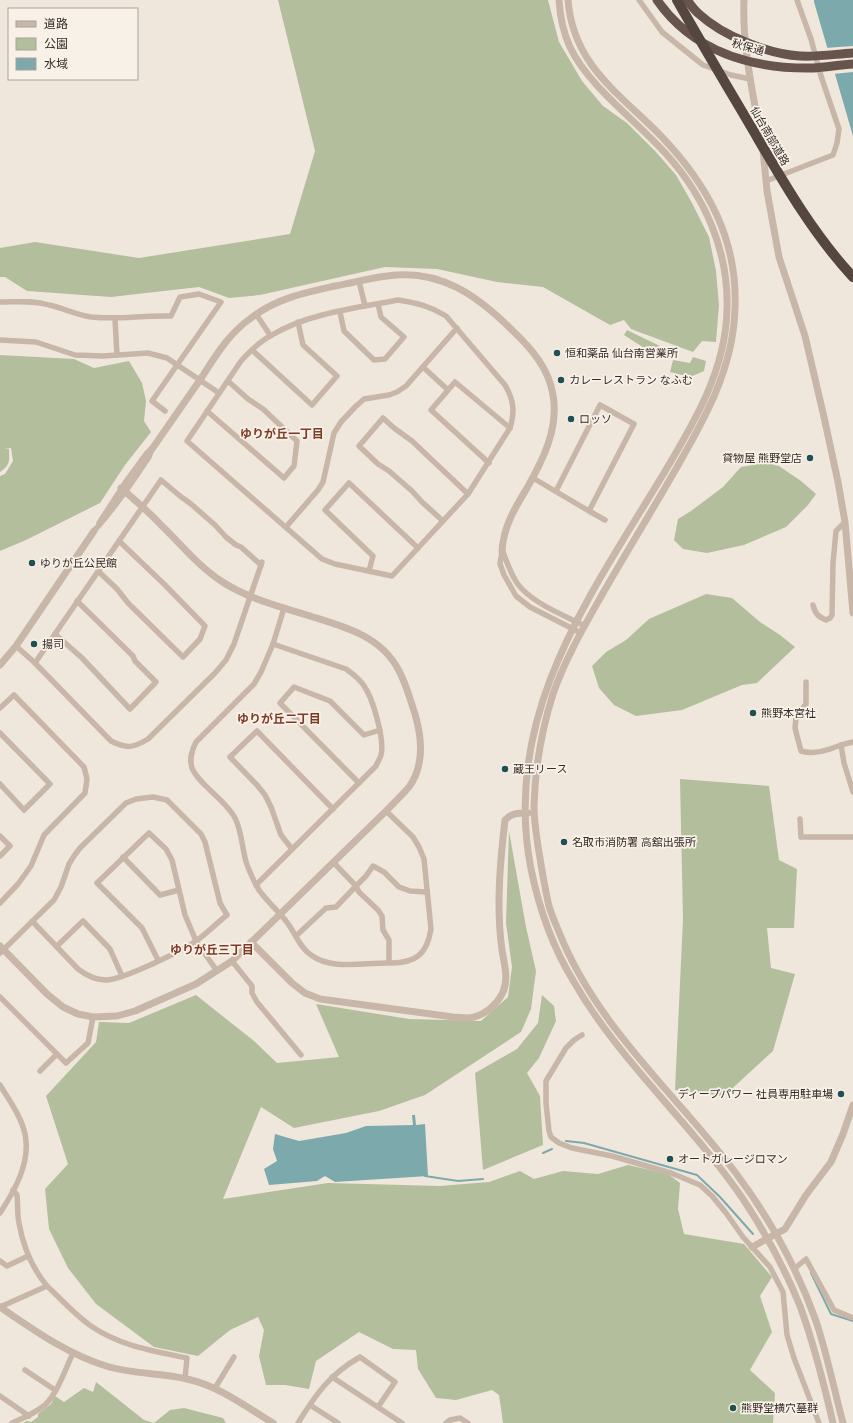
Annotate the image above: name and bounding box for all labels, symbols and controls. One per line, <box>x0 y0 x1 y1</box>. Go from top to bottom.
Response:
legend <box>8 8 138 80</box>
text: 道路 <box>44 17 68 31</box>
text: 公園 <box>44 37 68 51</box>
street label: 秋保通 <box>730 37 766 58</box>
text: 水域 <box>44 57 68 71</box>
street label: 仙台南部道路 <box>747 104 792 168</box>
place label: 恒和薬品 仙台南営業所 <box>565 347 679 360</box>
marker: 恒和薬品 仙台南営業所 <box>552 348 562 358</box>
place label: カレーレストラン なふむ <box>569 374 693 387</box>
marker: カレーレストラン なふむ <box>556 375 566 385</box>
place label: ロッソ <box>579 413 612 426</box>
marker: ロッソ <box>566 414 576 424</box>
district label: ゆりが丘一丁目 <box>240 427 324 441</box>
place label: 貸物屋 熊野堂店 <box>722 452 802 465</box>
marker: 貸物屋 熊野堂店 <box>805 453 815 463</box>
place label: ゆりが丘公民館 <box>40 557 117 570</box>
marker: ゆりが丘公民館 <box>27 558 37 568</box>
place label: 揚司 <box>42 638 64 651</box>
marker: 揚司 <box>29 639 39 649</box>
place label: 熊野本宮社 <box>761 707 816 720</box>
marker: 熊野本宮社 <box>748 708 758 718</box>
district label: ゆりが丘二丁目 <box>237 712 321 726</box>
place label: 蔵王リース <box>513 763 567 776</box>
marker: 蔵王リース <box>500 764 510 774</box>
place label: 名取市消防署 高舘出張所 <box>572 836 697 849</box>
marker: 名取市消防署 高舘出張所 <box>559 837 569 847</box>
district label: ゆりが丘三丁目 <box>170 943 254 957</box>
place label: ディープパワー 社員専用駐車場 <box>678 1088 833 1101</box>
marker: ディープパワー 社員専用駐車場 <box>836 1089 846 1099</box>
place label: オートガレージロマン <box>678 1153 788 1166</box>
marker: オートガレージロマン <box>665 1154 675 1164</box>
place label: 熊野堂横穴墓群 <box>741 1402 818 1415</box>
marker: 熊野堂横穴墓群 <box>728 1403 738 1413</box>

